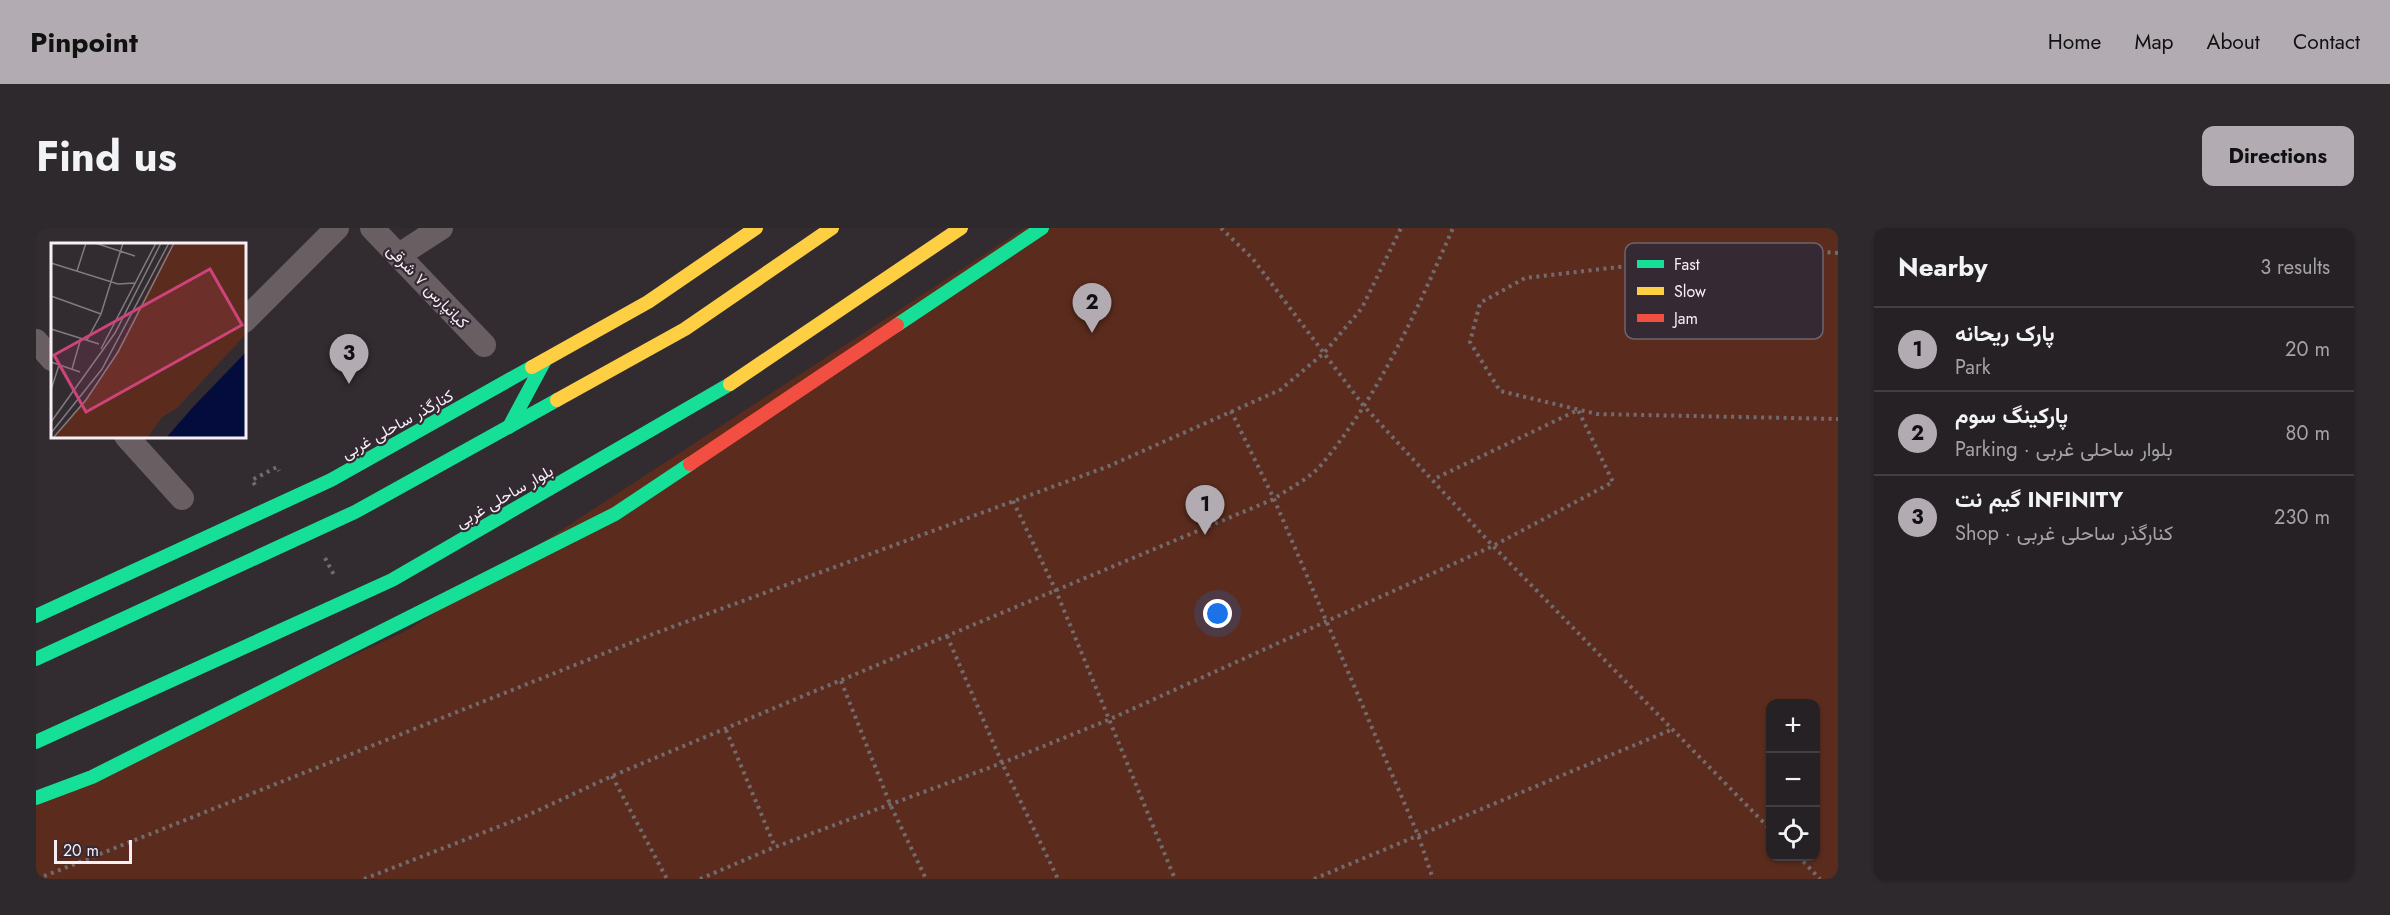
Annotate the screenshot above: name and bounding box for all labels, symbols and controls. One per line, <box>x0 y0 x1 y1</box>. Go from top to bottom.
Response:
text: Pinpoint <box>30 22 138 63</box>
text: Home <box>2048 27 2101 57</box>
text: Map <box>2134 27 2174 57</box>
text: About <box>2207 27 2260 57</box>
text: Contact <box>2293 27 2360 57</box>
text: Find us <box>36 126 177 187</box>
button: Directions <box>2202 126 2354 186</box>
street label: کیانپارس ۷ شرقی <box>381 239 474 334</box>
inset map <box>51 243 246 438</box>
legend <box>1625 243 1823 339</box>
text: Nearby <box>1898 248 1987 286</box>
text: Fast <box>1674 253 1700 276</box>
text: 3 results <box>2260 253 2330 282</box>
text: Slow <box>1674 280 1706 303</box>
pin: 2 <box>1072 284 1112 333</box>
text: Jam <box>1672 307 1698 330</box>
text: پارک ریحانه <box>1955 317 2055 349</box>
pin: 3 <box>330 334 368 384</box>
text: 1 <box>1912 335 1923 364</box>
text: 20 m <box>2285 335 2330 364</box>
text: Park <box>1955 353 1991 382</box>
street label: کنارگذر ساحلی غربی <box>337 384 458 465</box>
text: پارکینگ سوم <box>1955 399 2068 431</box>
text: 2 <box>1911 419 1924 448</box>
text: 80 m <box>2285 419 2330 448</box>
text: Parking · بلوار ساحلی غربی <box>1955 435 2173 464</box>
street label: بلوار ساحلی غربی <box>451 459 557 534</box>
text: گیم نت INFINITY <box>1955 483 2123 515</box>
pin: 1 <box>1186 486 1224 535</box>
text: 3 <box>1911 503 1924 532</box>
text: 230 m <box>2274 503 2330 532</box>
text: Shop · کنارگذر ساحلی غربی <box>1955 519 2173 548</box>
your location <box>1203 599 1232 628</box>
map controls <box>1766 699 1820 861</box>
button: + <box>1766 699 1820 753</box>
button: − <box>1766 753 1820 807</box>
button: locate <box>1766 807 1820 861</box>
scale bar <box>54 837 132 864</box>
text: 20 m <box>63 839 99 862</box>

